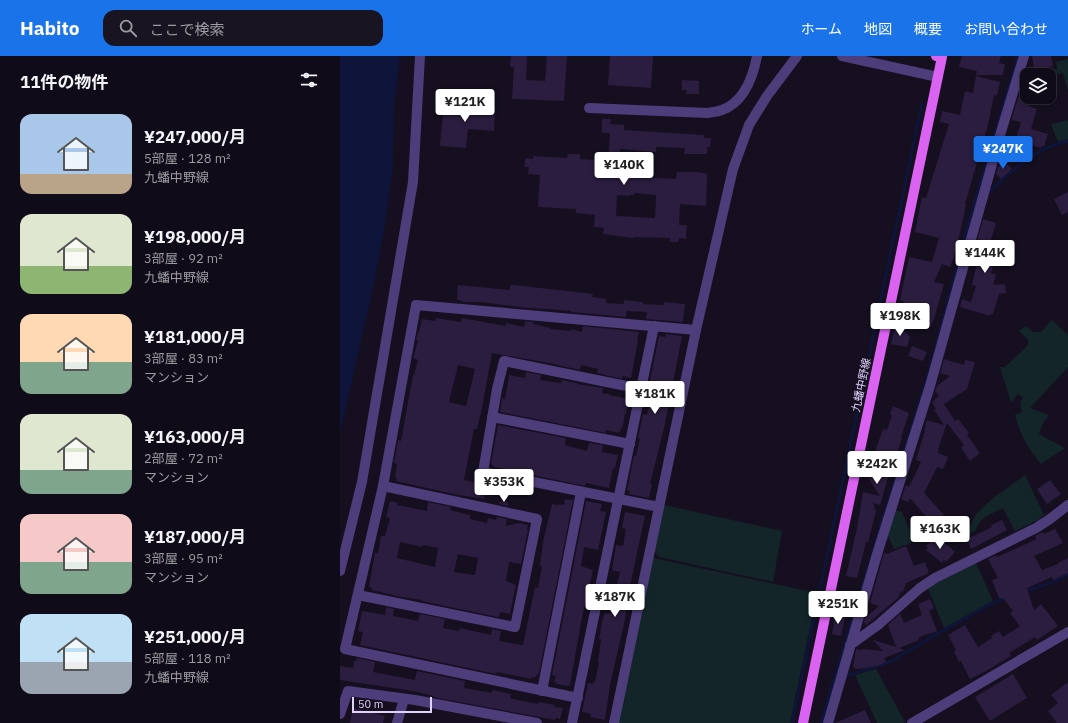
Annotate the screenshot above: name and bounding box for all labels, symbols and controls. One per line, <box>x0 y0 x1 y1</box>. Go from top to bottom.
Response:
search box <box>103 10 383 46</box>
text: Habito <box>20 16 79 40</box>
icon: search <box>117 17 139 39</box>
text: ここで検索 <box>149 20 225 39</box>
text: ホーム <box>800 20 842 38</box>
text: 地図 <box>864 20 892 38</box>
text: 概要 <box>914 20 942 38</box>
text: お問い合わせ <box>964 20 1048 38</box>
map controls <box>1020 68 1056 104</box>
button: layers <box>1020 68 1056 104</box>
icon: filters <box>298 69 320 91</box>
text: 11件の物件 <box>20 71 108 93</box>
pin: ¥121K <box>437 89 493 123</box>
text: ¥121K <box>445 93 485 110</box>
text: ¥247,000/月 <box>144 126 246 148</box>
icon: home <box>52 130 100 178</box>
pin: ¥247K <box>975 136 1031 170</box>
text: ¥247K <box>983 140 1023 157</box>
text: 5部屋 · 128 m² <box>144 150 231 167</box>
pin: ¥140K <box>596 152 652 186</box>
text: ¥140K <box>604 156 644 173</box>
text: 九蟠中野線 <box>144 169 209 186</box>
text: ¥198,000/月 <box>144 226 246 248</box>
icon: home <box>52 230 100 278</box>
pin: ¥144K <box>957 240 1013 274</box>
text: ¥144K <box>965 244 1005 261</box>
text: 3部屋 · 92 m² <box>144 250 223 267</box>
text: 九蟠中野線 <box>144 269 209 286</box>
pin: ¥198K <box>872 303 928 337</box>
text: ¥198K <box>880 307 920 324</box>
text: ¥181,000/月 <box>144 326 246 348</box>
icon: home <box>52 330 100 378</box>
text: 3部屋 · 83 m² <box>144 350 223 367</box>
street label: 九蟠中野線 <box>848 357 874 413</box>
text: マンション <box>144 369 209 386</box>
pin: ¥181K <box>627 381 683 415</box>
text: ¥181K <box>635 385 675 402</box>
text: ¥163,000/月 <box>144 426 246 448</box>
icon: home <box>52 430 100 478</box>
text: 2部屋 · 72 m² <box>144 450 223 467</box>
pin: ¥242K <box>849 451 905 485</box>
text: ¥242K <box>857 455 897 472</box>
text: マンション <box>144 469 209 486</box>
pin: ¥353K <box>476 469 532 503</box>
text: ¥353K <box>484 473 524 490</box>
pin: ¥163K <box>912 516 968 550</box>
text: ¥163K <box>920 520 960 537</box>
text: ¥187,000/月 <box>144 526 246 548</box>
icon: home <box>52 530 100 578</box>
text: 3部屋 · 95 m² <box>144 550 223 567</box>
text: マンション <box>144 569 209 586</box>
pin: ¥187K <box>587 584 643 618</box>
text: ¥187K <box>595 588 635 605</box>
pin: ¥251K <box>810 591 866 625</box>
text: ¥251K <box>818 595 858 612</box>
text: ¥251,000/月 <box>144 626 246 648</box>
icon: home <box>52 630 100 678</box>
text: 5部屋 · 118 m² <box>144 650 231 667</box>
text: 九蟠中野線 <box>144 669 209 686</box>
scale bar <box>352 695 432 714</box>
text: 50 m <box>358 697 383 711</box>

